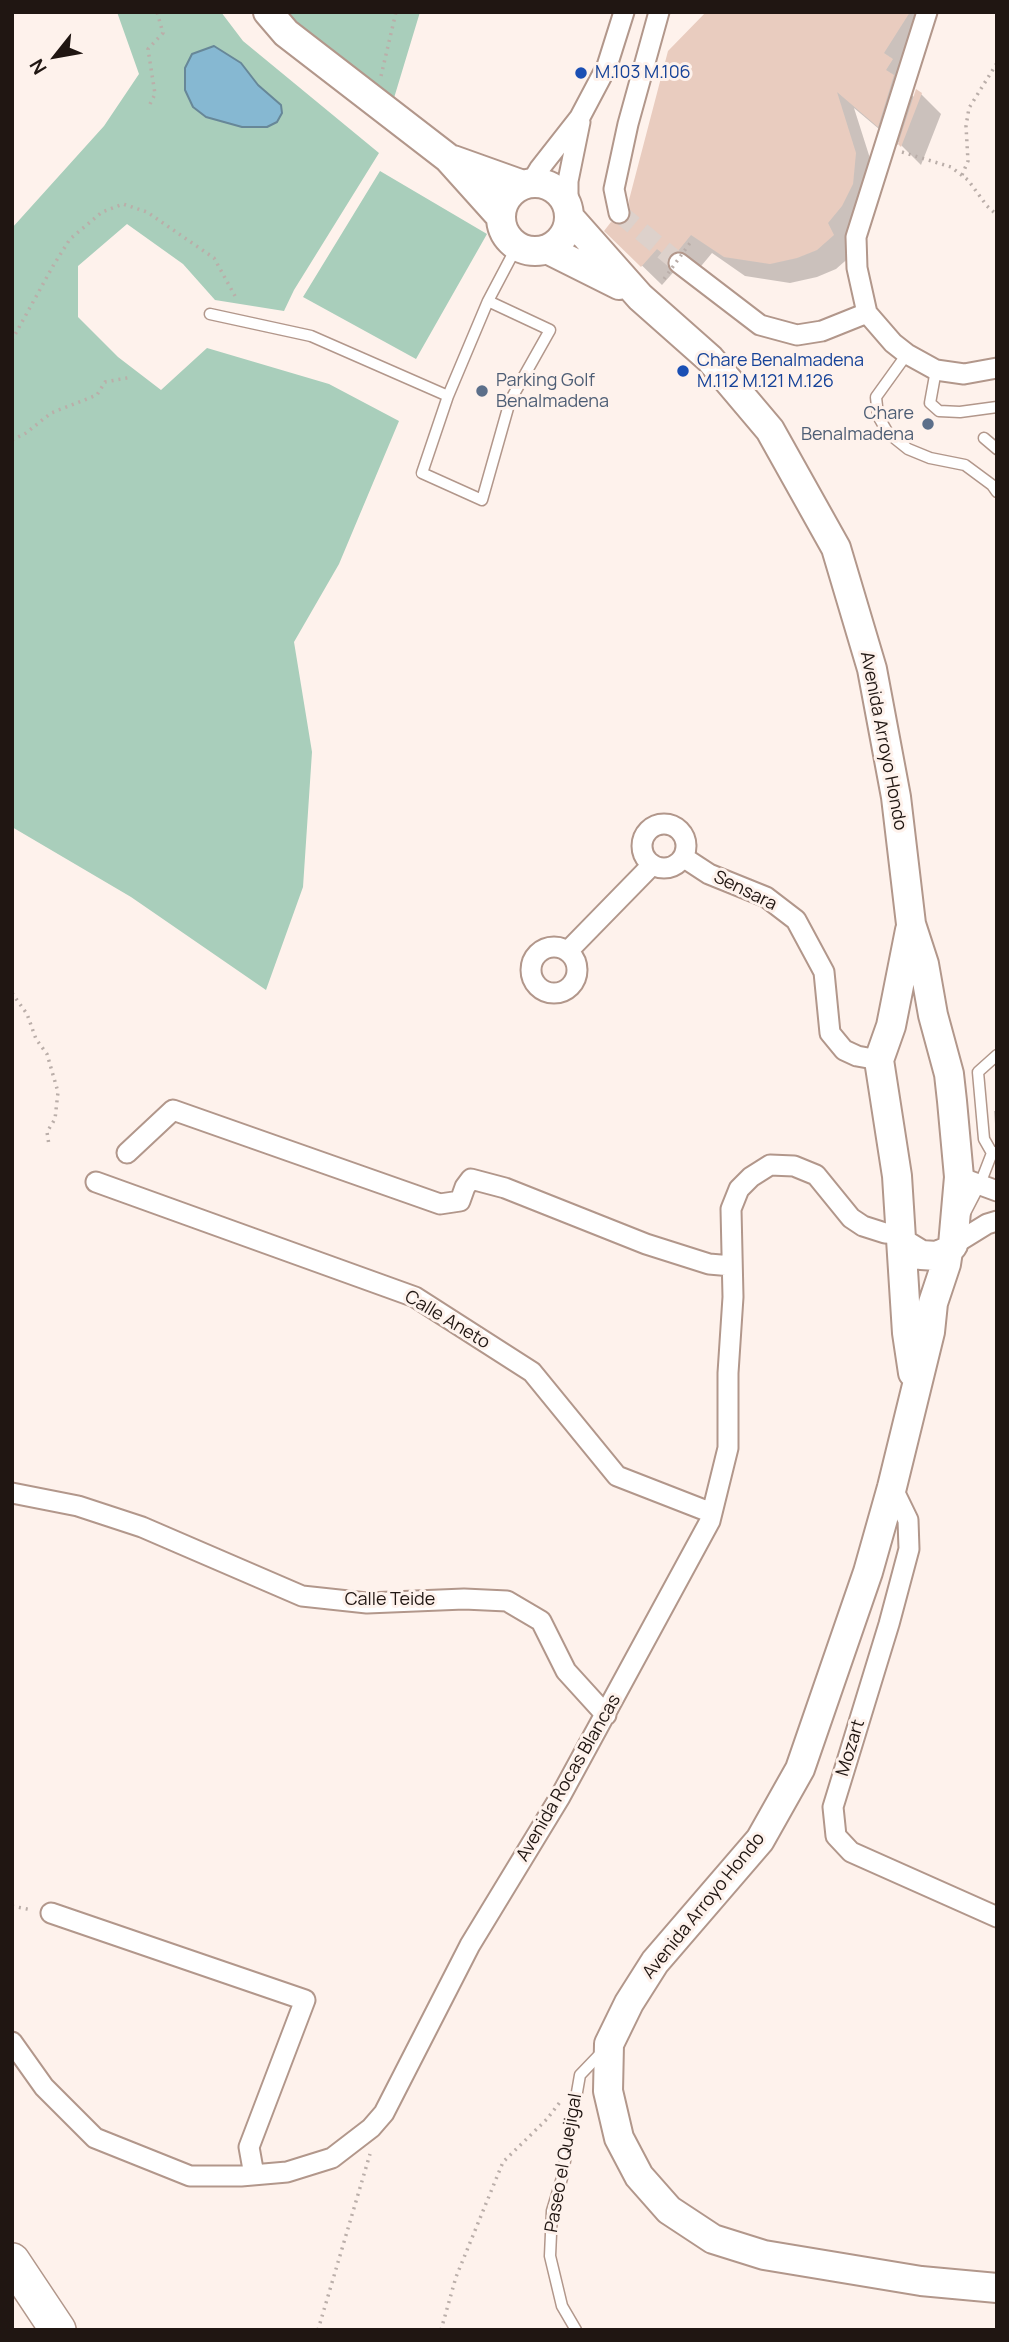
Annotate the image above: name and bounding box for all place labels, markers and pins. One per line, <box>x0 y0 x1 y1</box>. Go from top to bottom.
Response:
place label: M.103 M.106 <box>595 62 691 84</box>
marker: M.103 M.106 <box>573 65 589 81</box>
place label: Chare Benalmadena M.112 M.121 M.126 <box>697 350 864 392</box>
marker: Chare Benalmadena M.112 M.121 M.126 <box>675 363 691 379</box>
place label: Parking Golf Benalmadena <box>496 370 609 412</box>
marker: Parking Golf Benalmadena <box>474 383 490 399</box>
place label: Chare Benalmadena <box>801 403 914 446</box>
marker: Chare Benalmadena <box>920 416 936 432</box>

